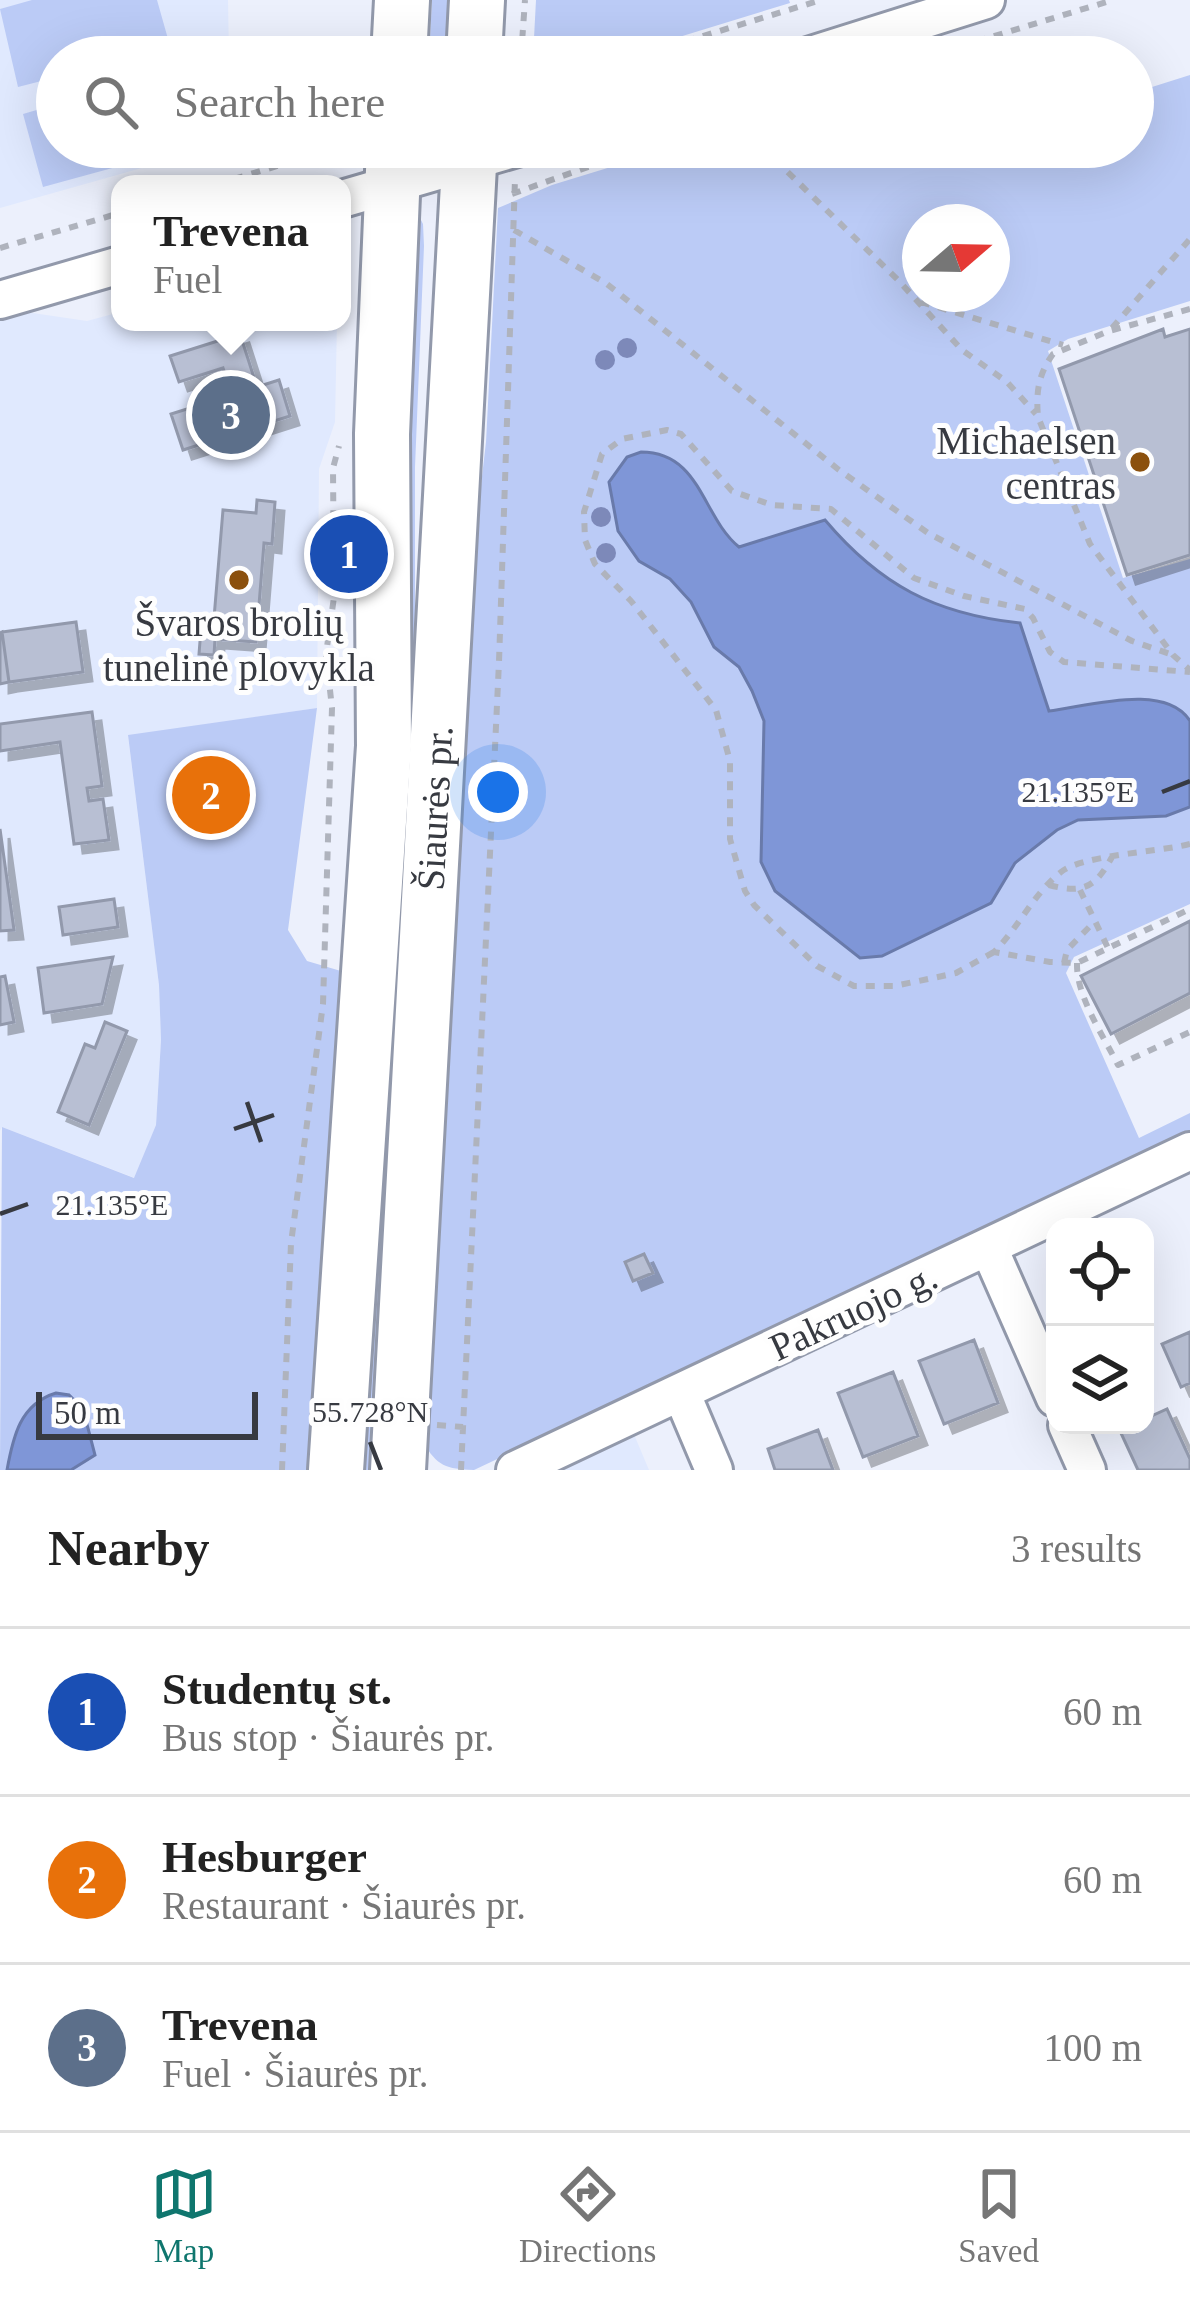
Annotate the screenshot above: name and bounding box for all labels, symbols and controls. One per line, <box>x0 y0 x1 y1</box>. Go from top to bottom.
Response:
search box <box>36 36 1154 168</box>
icon: search <box>78 69 144 135</box>
text: Search here <box>174 77 385 127</box>
popup <box>111 175 351 331</box>
north arrow <box>902 204 1010 312</box>
text: Trevena <box>153 206 309 256</box>
text: Fuel <box>153 258 222 301</box>
pin: 3 <box>192 370 270 460</box>
place label: Michaelsen centras <box>936 419 1116 507</box>
marker: Michaelsen centras <box>1127 449 1153 475</box>
pin: 1 <box>310 509 388 599</box>
marker: Švaros brolių tunelinė plovykla <box>226 567 252 593</box>
place label: Švaros brolių tunelinė plovykla <box>103 601 375 690</box>
street label: Šiaurės pr. <box>409 725 460 891</box>
pin: 2 <box>172 750 250 840</box>
your location <box>468 762 528 822</box>
text: 21.135°E <box>1022 775 1134 808</box>
text: 21.135°E <box>56 1188 168 1221</box>
map controls <box>1046 1218 1154 1434</box>
button: locate <box>1046 1218 1154 1326</box>
street label: Pakruojo g. <box>763 1254 944 1370</box>
button: layers <box>1046 1326 1154 1434</box>
scale bar <box>36 1386 258 1439</box>
text: 50 m <box>54 1395 121 1431</box>
text: 55.728°N <box>312 1395 428 1428</box>
text: Nearby <box>48 1520 209 1576</box>
text: 3 results <box>1011 1527 1142 1570</box>
text: Studentų st. <box>162 1664 392 1714</box>
text: 1 <box>77 1690 97 1733</box>
text: 60 m <box>1063 1690 1142 1733</box>
text: Bus stop · Šiaurės pr. <box>162 1716 495 1759</box>
text: Hesburger <box>162 1832 367 1882</box>
text: 2 <box>77 1858 97 1901</box>
text: 60 m <box>1063 1858 1142 1901</box>
text: Restaurant · Šiaurės pr. <box>162 1884 526 1927</box>
text: Trevena <box>162 2000 318 2050</box>
text: 3 <box>77 2026 97 2069</box>
text: 100 m <box>1043 2026 1142 2069</box>
text: Fuel · Šiaurės pr. <box>162 2052 428 2095</box>
tab: Map <box>151 2161 217 2270</box>
tab: Directions <box>519 2161 656 2270</box>
tab: Saved <box>958 2161 1039 2270</box>

